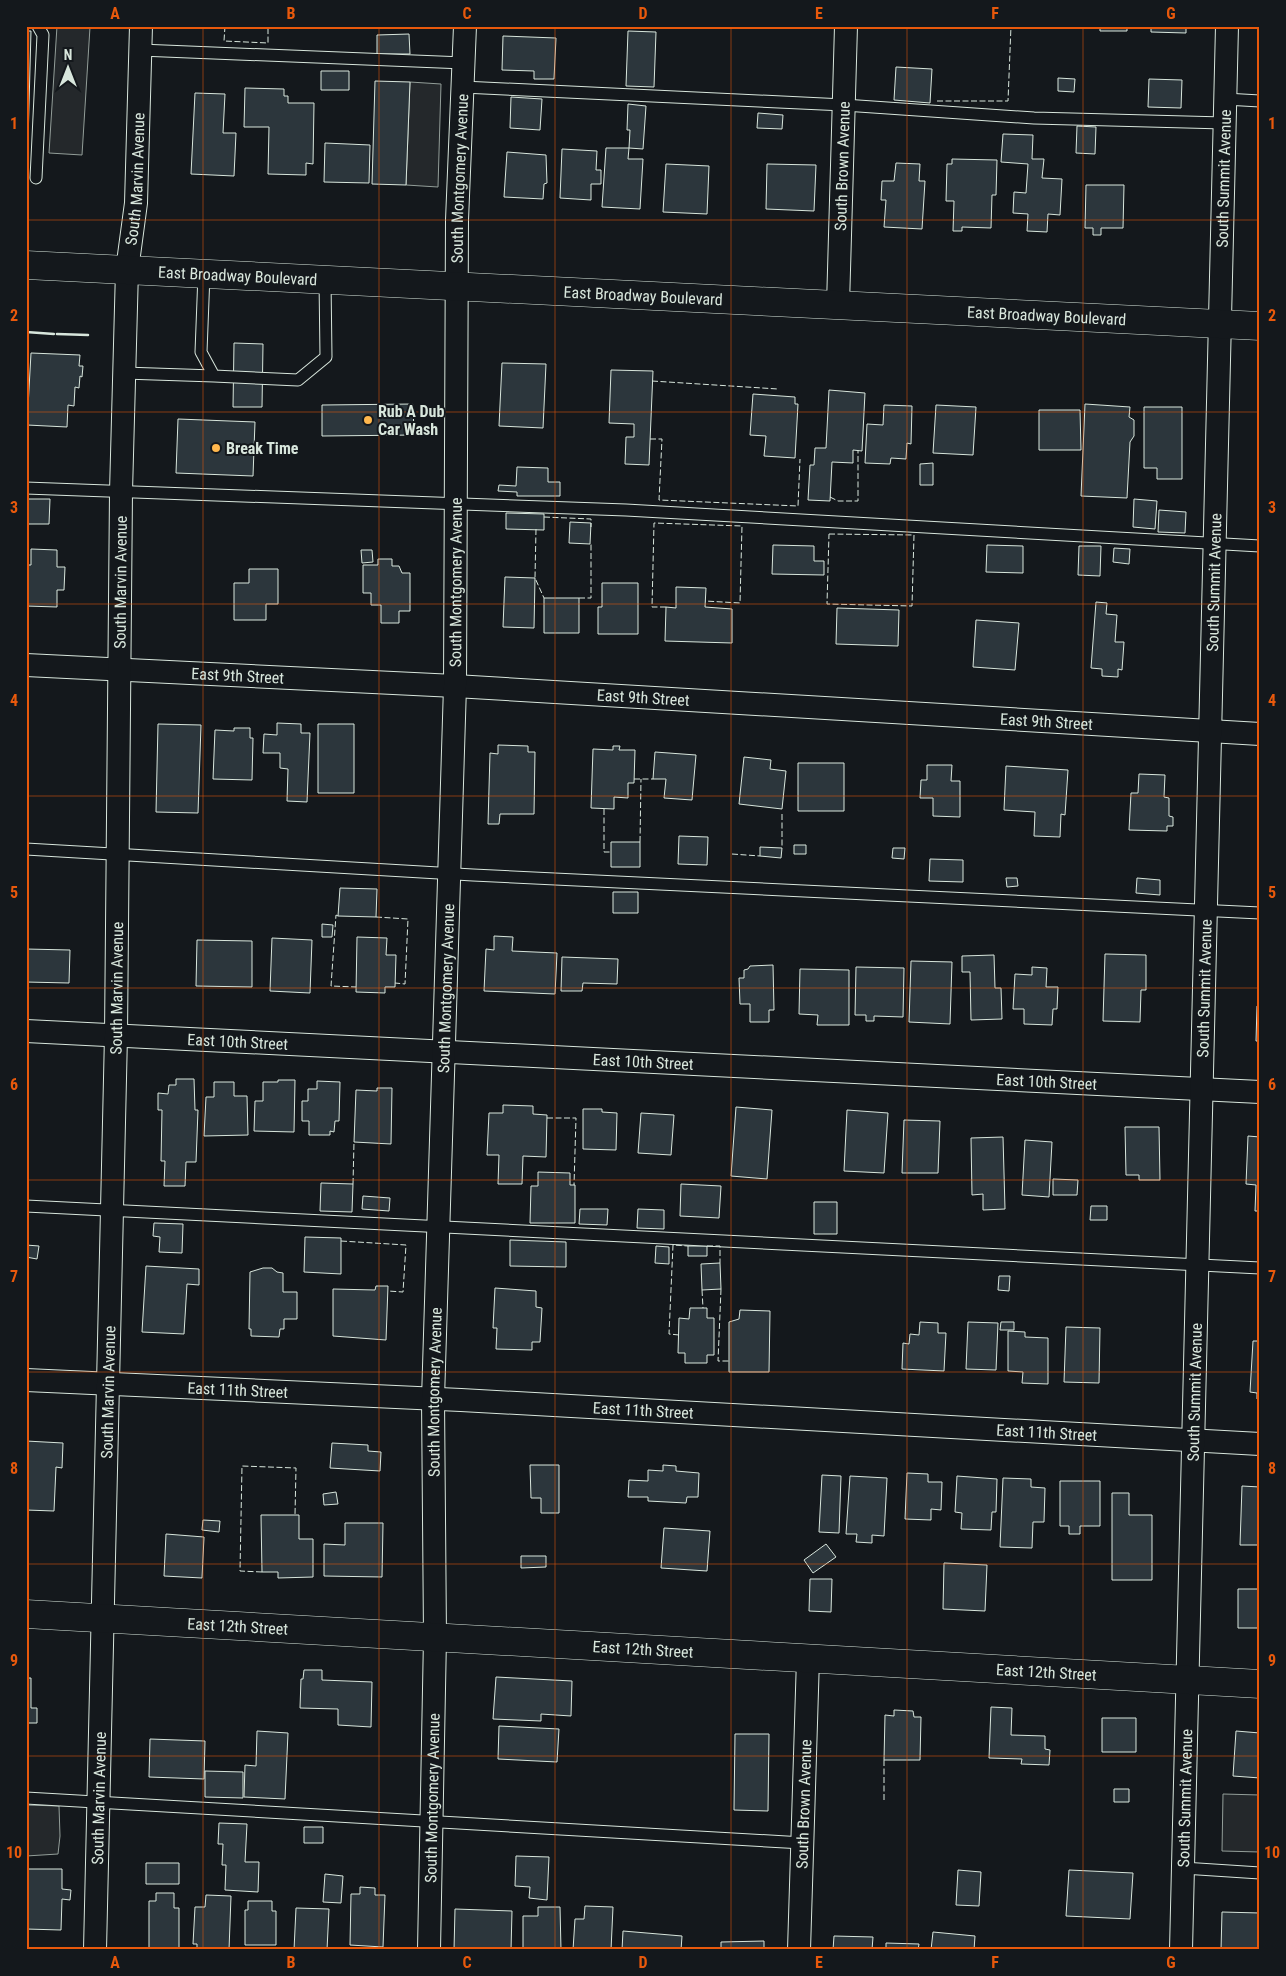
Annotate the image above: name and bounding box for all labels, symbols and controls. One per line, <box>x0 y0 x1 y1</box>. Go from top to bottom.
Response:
text: A <box>110 4 120 23</box>
text: B <box>287 4 296 23</box>
text: C <box>462 4 472 23</box>
text: D <box>638 4 648 23</box>
text: E <box>815 4 823 23</box>
text: F <box>991 4 999 23</box>
text: G <box>1166 4 1176 23</box>
north arrow <box>42 42 92 92</box>
text: N <box>64 47 72 63</box>
street label: South Montgomery Avenue <box>448 93 472 263</box>
street label: South Brown Avenue <box>831 101 854 231</box>
street label: South Summit Avenue <box>1213 109 1235 248</box>
street label: South Marvin Avenue <box>121 112 149 246</box>
text: 1 <box>10 114 18 133</box>
text: 1 <box>1268 114 1276 133</box>
street label: East Broadway Boulevard <box>158 263 318 289</box>
street label: East Broadway Boulevard <box>563 283 723 309</box>
street label: East Broadway Boulevard <box>967 303 1127 329</box>
text: 2 <box>10 306 18 325</box>
text: 2 <box>1268 306 1276 325</box>
place label: Rub A Dub Car Wash <box>378 402 444 439</box>
marker: Rub A Dub Car Wash <box>362 414 374 426</box>
place label: Break Time <box>226 439 299 458</box>
marker: Break Time <box>210 442 222 454</box>
text: 3 <box>10 498 18 517</box>
street label: South Montgomery Avenue <box>446 498 466 667</box>
text: 3 <box>1268 498 1276 517</box>
street label: South Summit Avenue <box>1203 513 1225 652</box>
street label: South Marvin Avenue <box>111 516 131 649</box>
street label: East 9th Street <box>191 664 285 688</box>
street label: East 9th Street <box>596 685 690 710</box>
text: 4 <box>10 691 18 710</box>
text: 4 <box>1268 691 1276 710</box>
street label: East 9th Street <box>999 710 1094 734</box>
text: 5 <box>10 883 18 902</box>
text: 5 <box>1268 883 1276 902</box>
street label: South Montgomery Avenue <box>434 903 458 1073</box>
street label: South Summit Avenue <box>1193 919 1216 1058</box>
street label: South Marvin Avenue <box>107 922 127 1055</box>
street label: East 10th Street <box>187 1030 289 1054</box>
street label: East 10th Street <box>592 1050 694 1074</box>
street label: East 10th Street <box>996 1070 1098 1094</box>
text: 6 <box>10 1075 18 1094</box>
text: 6 <box>1268 1075 1276 1094</box>
text: 7 <box>10 1267 18 1286</box>
text: 7 <box>1268 1267 1276 1286</box>
street label: South Montgomery Avenue <box>424 1307 446 1477</box>
street label: South Summit Avenue <box>1184 1323 1206 1462</box>
street label: South Marvin Avenue <box>97 1325 119 1459</box>
street label: East 11th Street <box>187 1378 289 1402</box>
street label: East 11th Street <box>592 1398 694 1423</box>
street label: East 11th Street <box>996 1420 1098 1445</box>
text: 8 <box>10 1459 18 1478</box>
text: 8 <box>1268 1459 1276 1478</box>
street label: East 12th Street <box>187 1614 289 1639</box>
street label: East 12th Street <box>592 1637 694 1662</box>
text: 9 <box>10 1651 18 1670</box>
text: 9 <box>1268 1651 1276 1670</box>
street label: East 12th Street <box>995 1660 1097 1685</box>
street label: South Montgomery Avenue <box>421 1713 444 1883</box>
street label: South Summit Avenue <box>1174 1729 1196 1868</box>
street label: South Marvin Avenue <box>88 1731 110 1865</box>
street label: South Brown Avenue <box>793 1739 815 1869</box>
text: 10 <box>6 1843 22 1862</box>
text: 10 <box>1264 1843 1280 1862</box>
text: A <box>110 1953 120 1972</box>
text: B <box>287 1953 296 1972</box>
text: C <box>462 1953 472 1972</box>
text: D <box>638 1953 648 1972</box>
text: E <box>815 1953 823 1972</box>
text: F <box>991 1953 999 1972</box>
text: G <box>1166 1953 1176 1972</box>

